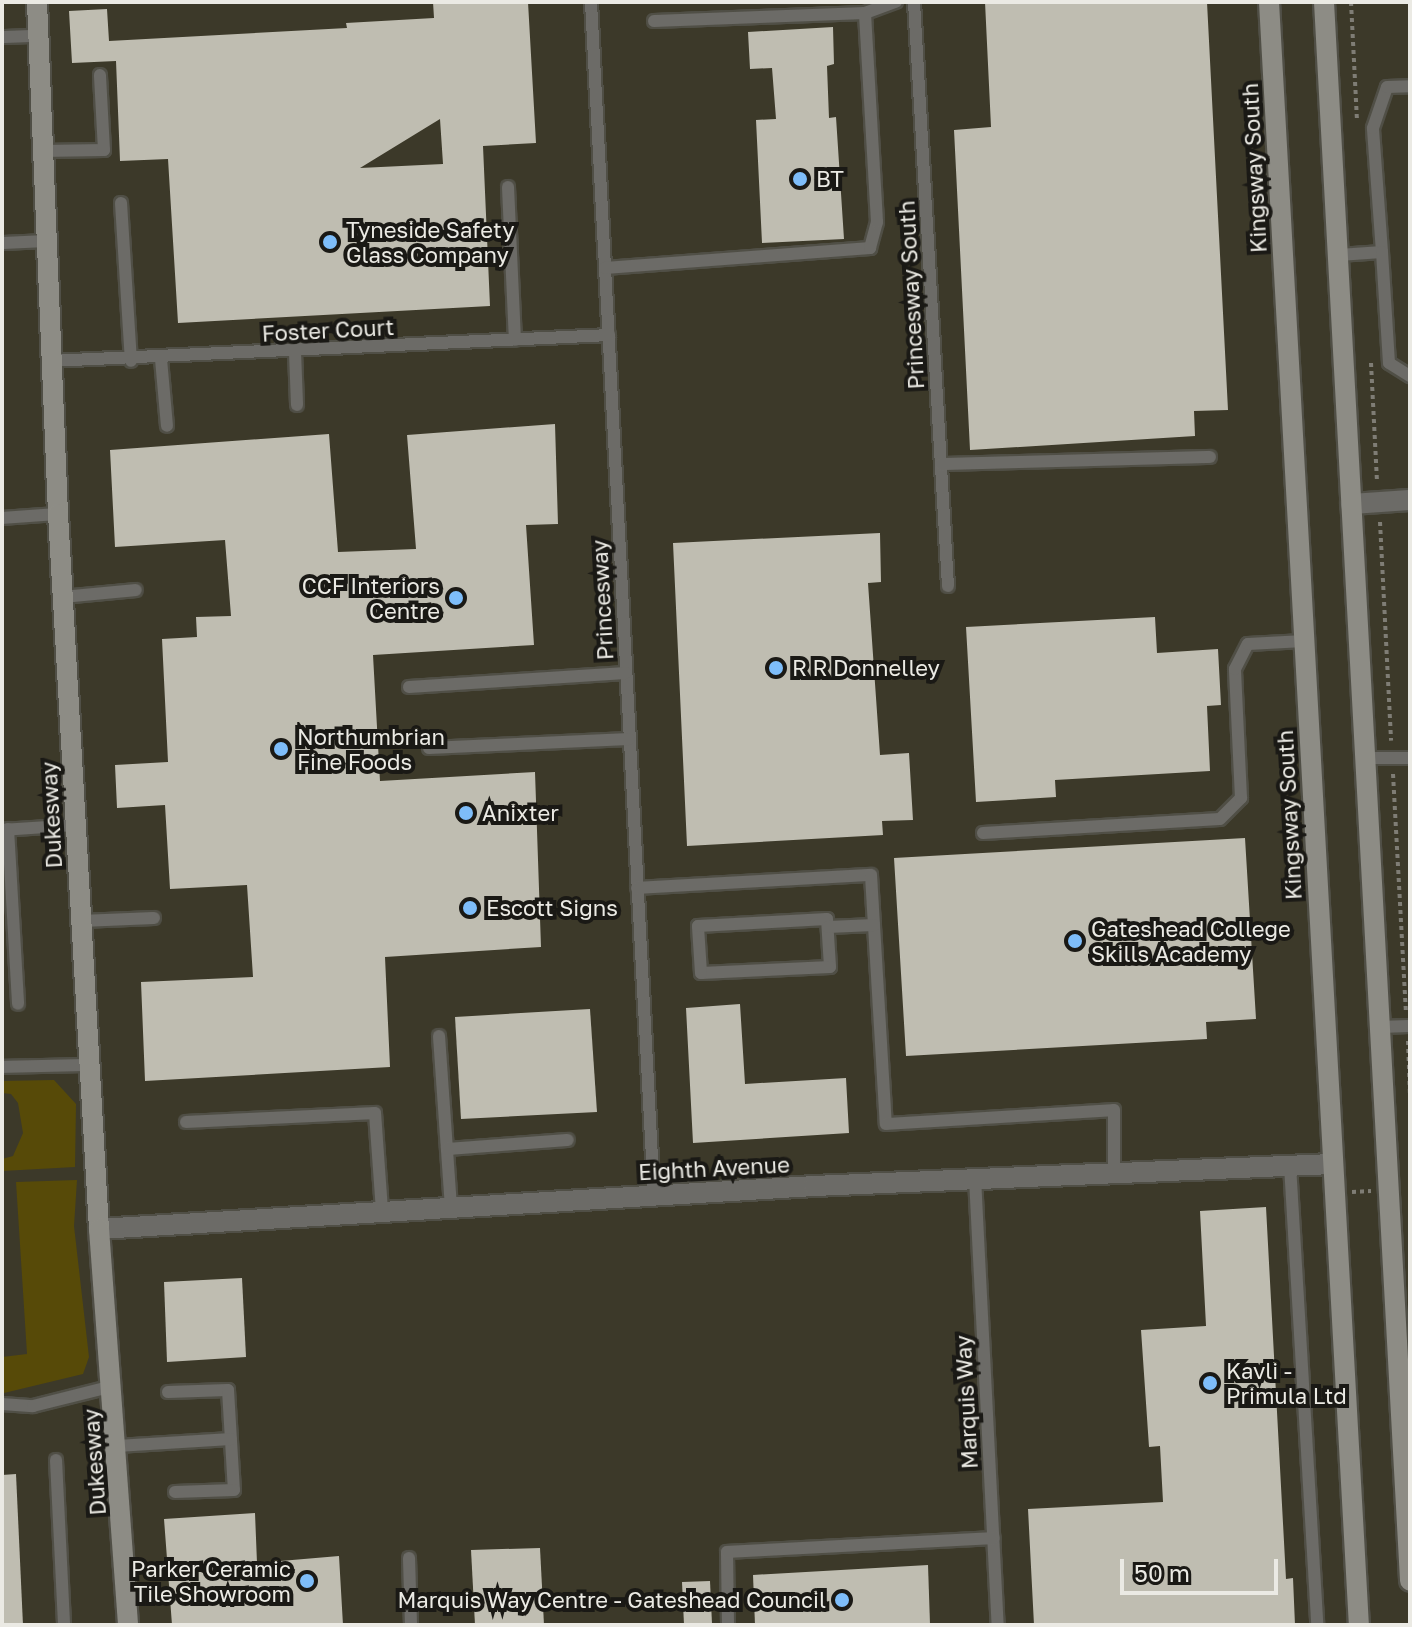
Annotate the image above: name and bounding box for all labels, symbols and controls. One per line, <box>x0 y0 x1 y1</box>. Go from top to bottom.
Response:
street label: Kingsway South <box>1236 82 1272 254</box>
place label: BT <box>816 166 844 192</box>
marker: BT <box>791 170 809 188</box>
street label: Princesway South <box>893 200 929 390</box>
place label: Tyneside Safety Glass Company <box>346 216 514 268</box>
marker: Tyneside Safety Glass Company <box>321 233 339 251</box>
street label: Foster Court <box>261 313 395 347</box>
street label: Princesway <box>586 539 618 661</box>
place label: CCF Interiors Centre <box>302 572 440 624</box>
marker: CCF Interiors Centre <box>447 589 465 607</box>
place label: R R Donnelley <box>792 655 940 681</box>
marker: R R Donnelley <box>767 659 785 677</box>
place label: Northumbrian Fine Foods <box>297 723 445 774</box>
street label: Kingsway South <box>1271 729 1307 901</box>
marker: Northumbrian Fine Foods <box>272 740 290 758</box>
street label: Dukesway <box>35 761 67 869</box>
place label: Anixter <box>482 800 559 826</box>
marker: Anixter <box>457 804 475 822</box>
place label: Escott Signs <box>486 895 618 921</box>
marker: Escott Signs <box>461 899 479 917</box>
place label: Gateshead College Skills Academy <box>1091 915 1291 966</box>
marker: Gateshead College Skills Academy <box>1066 932 1084 950</box>
street label: Eighth Avenue <box>638 1151 790 1185</box>
street label: Marquis Way <box>949 1334 983 1470</box>
place label: Kavli - Primula Ltd <box>1226 1357 1347 1408</box>
marker: Kavli - Primula Ltd <box>1201 1374 1219 1392</box>
street label: Dukesway <box>77 1408 111 1516</box>
scale bar <box>1124 1543 1282 1593</box>
place label: Parker Ceramic Tile Showroom <box>131 1555 291 1606</box>
text: 50 m <box>1134 1558 1190 1587</box>
marker: Parker Ceramic Tile Showroom <box>298 1572 316 1590</box>
place label: Marquis Way Centre - Gateshead Council <box>397 1587 826 1613</box>
marker: Marquis Way Centre - Gateshead Council <box>833 1591 851 1609</box>

